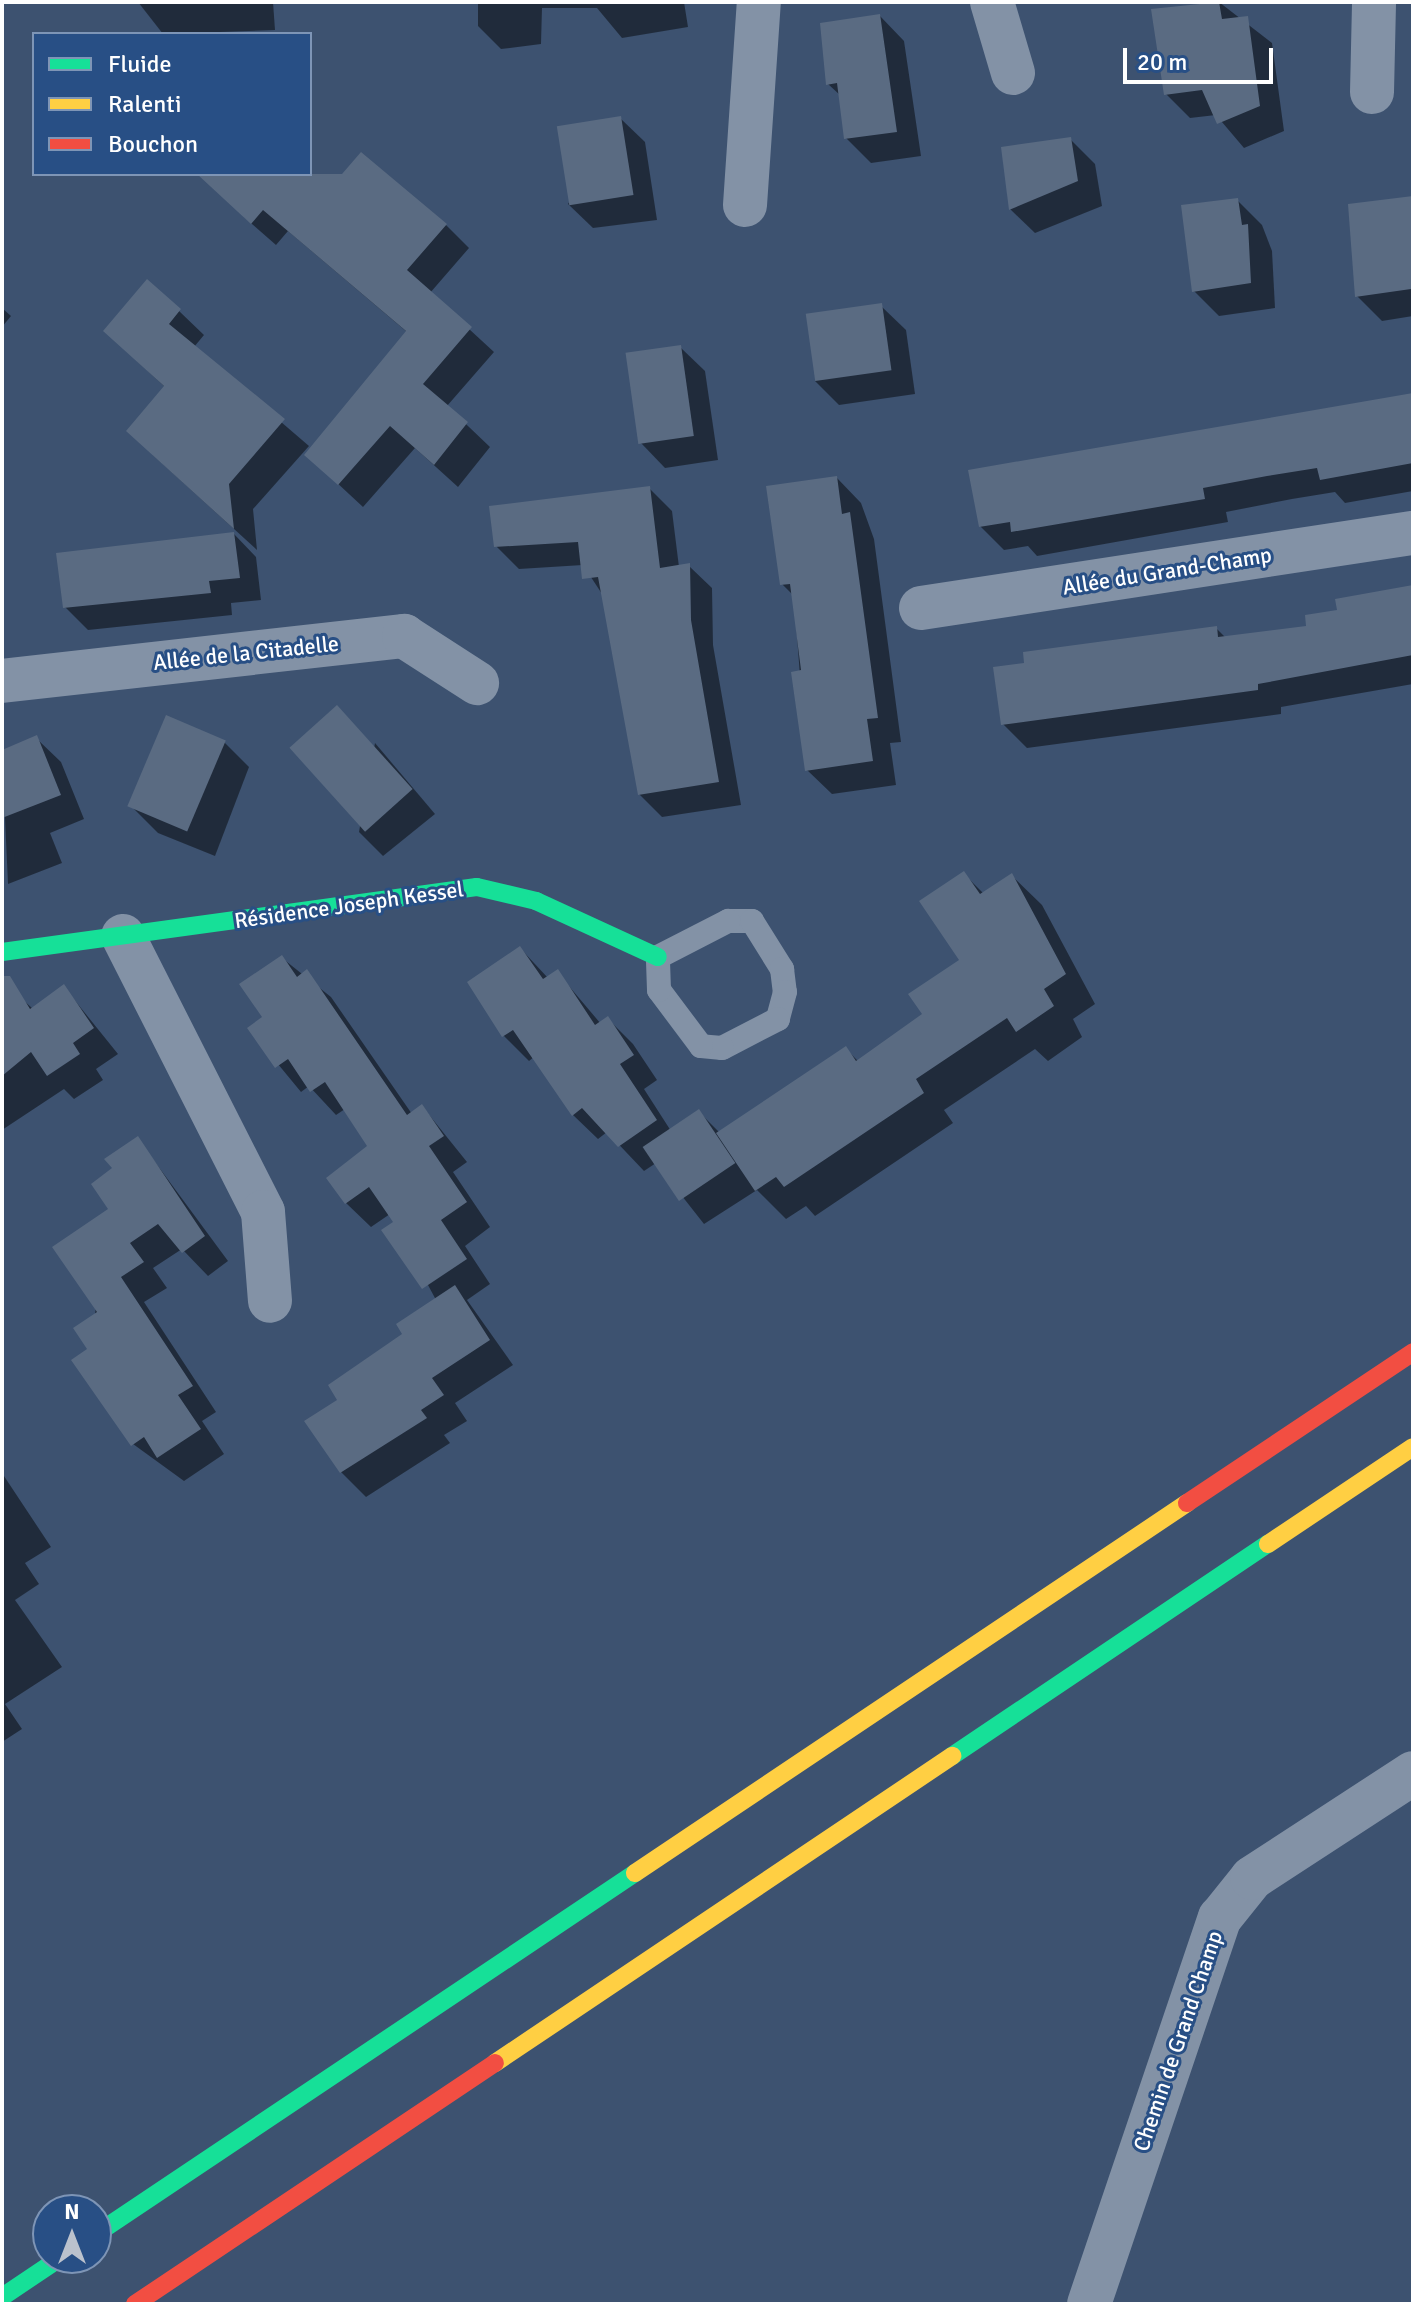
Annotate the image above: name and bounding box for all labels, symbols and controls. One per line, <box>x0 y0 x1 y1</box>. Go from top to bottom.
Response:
legend <box>32 32 312 176</box>
scale bar <box>1127 32 1277 82</box>
text: 20 m <box>1137 47 1187 77</box>
text: Fluide <box>108 49 172 79</box>
text: Ralenti <box>108 89 181 119</box>
text: Bouchon <box>108 129 198 159</box>
street label: Allée du Grand-Champ <box>1061 541 1273 601</box>
street label: Allée de la Citadelle <box>152 630 340 676</box>
street label: Résidence Joseph Kessel <box>233 876 465 934</box>
street label: Chemin de Grand Champ <box>1128 1927 1228 2155</box>
north arrow <box>32 2194 112 2274</box>
text: N <box>64 2198 80 2225</box>

